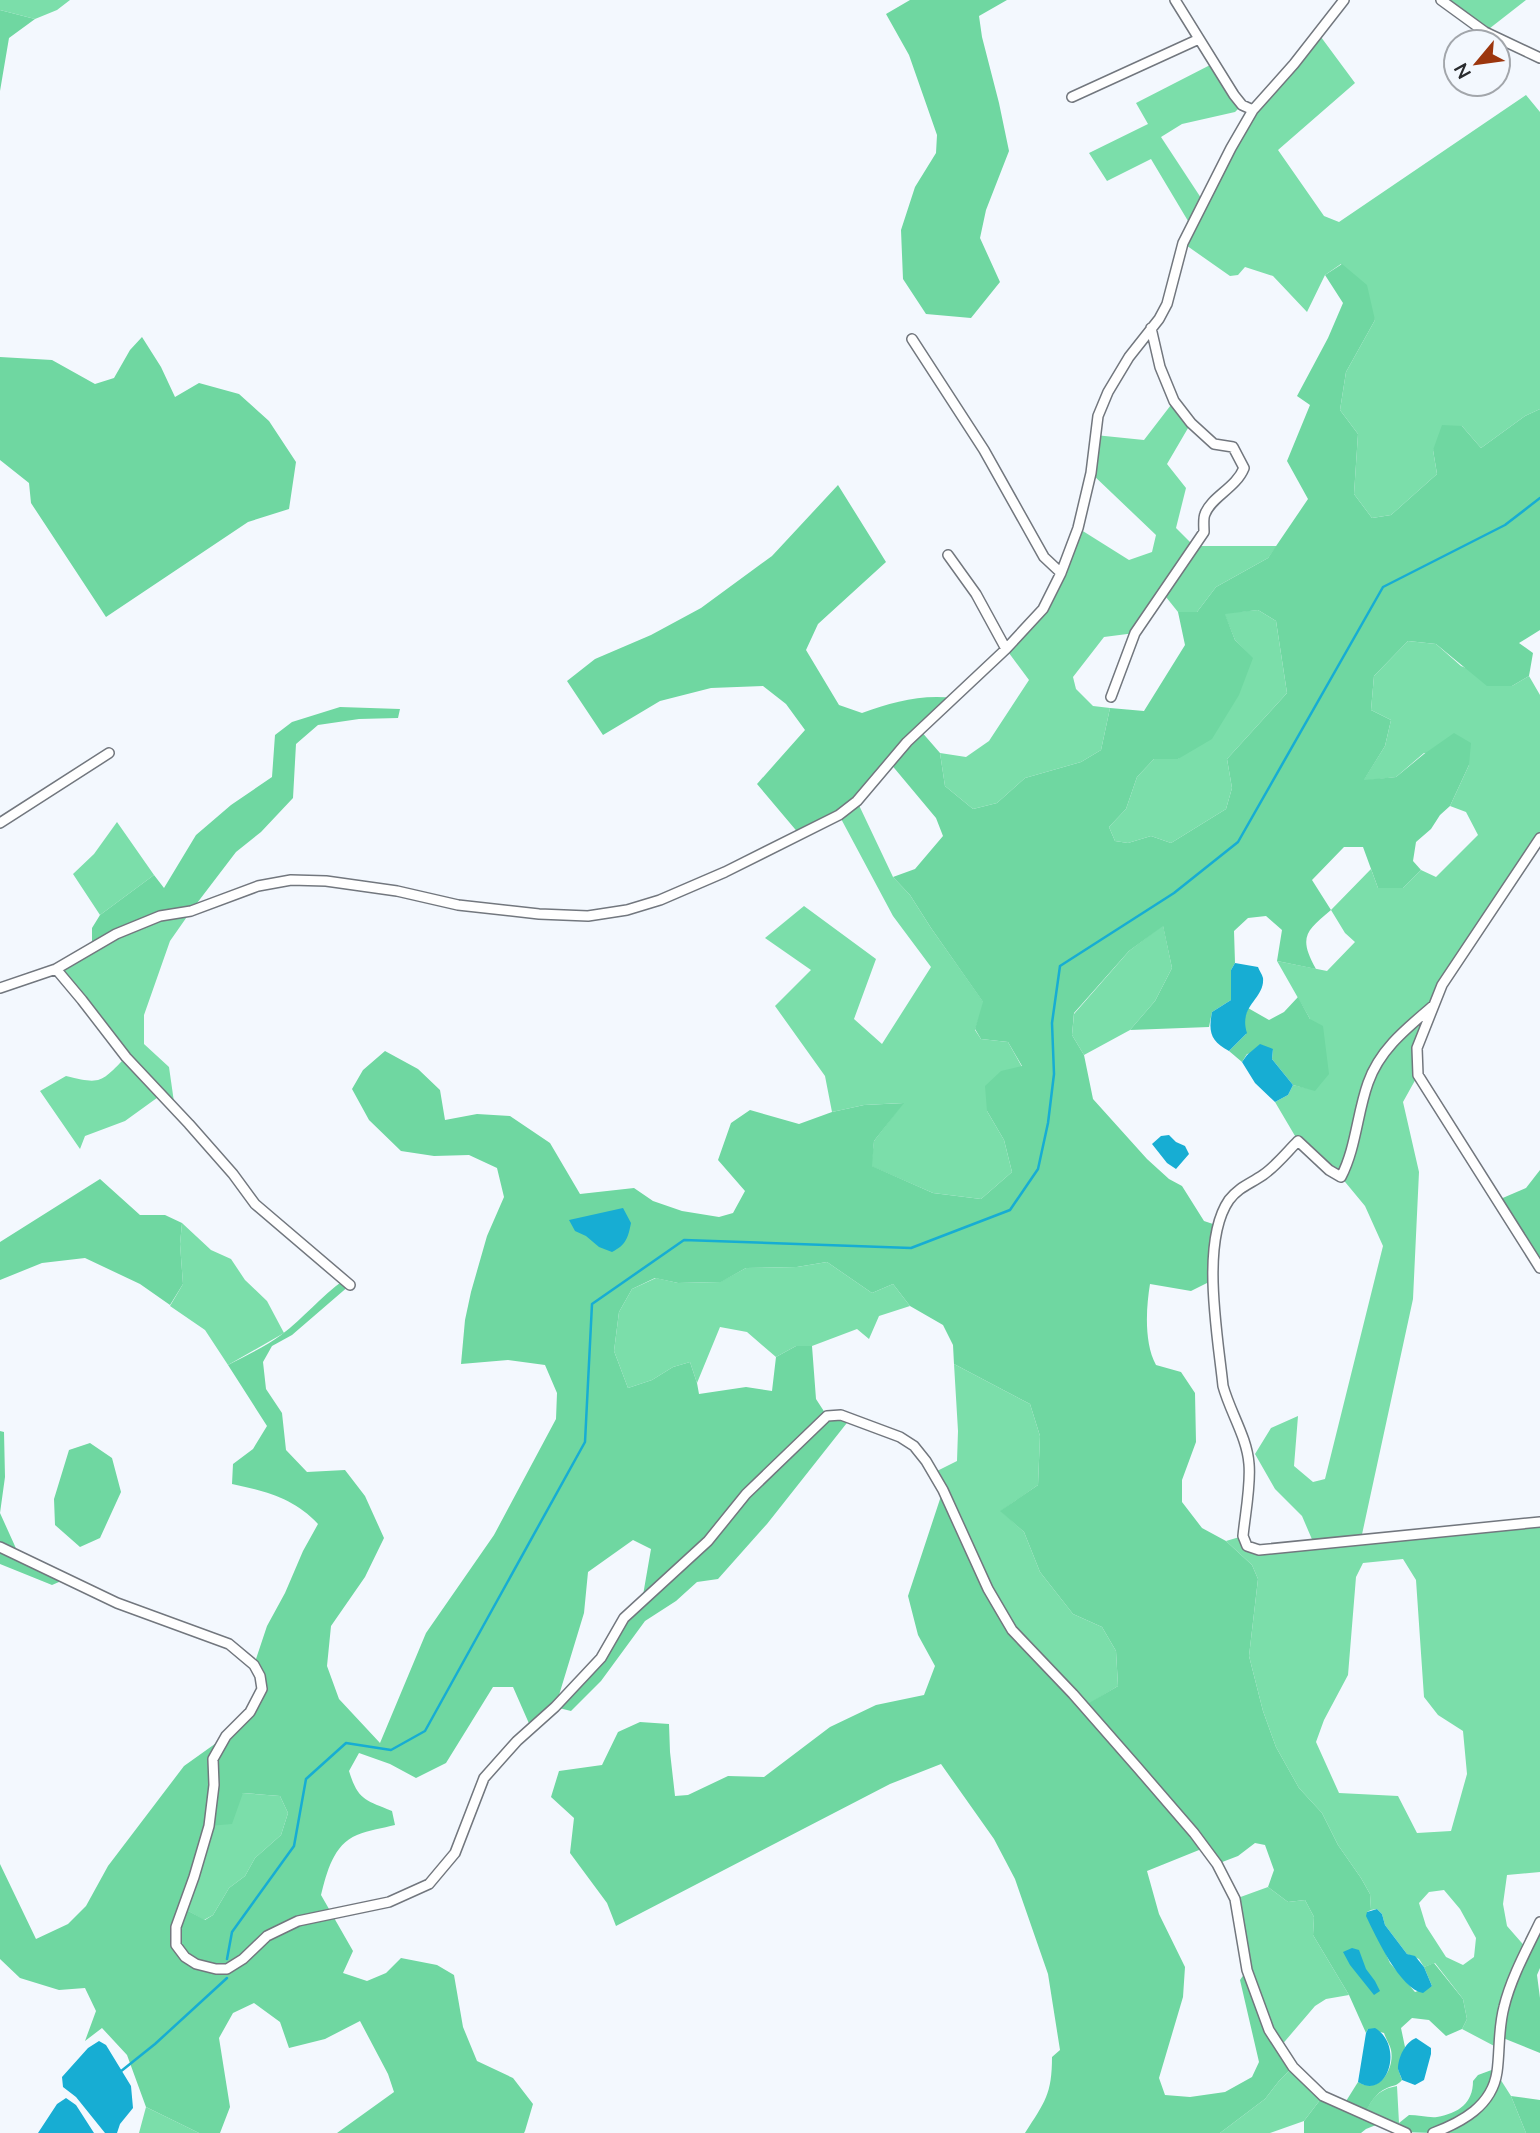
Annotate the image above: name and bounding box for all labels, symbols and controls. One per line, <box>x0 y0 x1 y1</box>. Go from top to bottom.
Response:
north arrow <box>1442 28 1512 98</box>
text: N <box>1448 58 1478 83</box>

